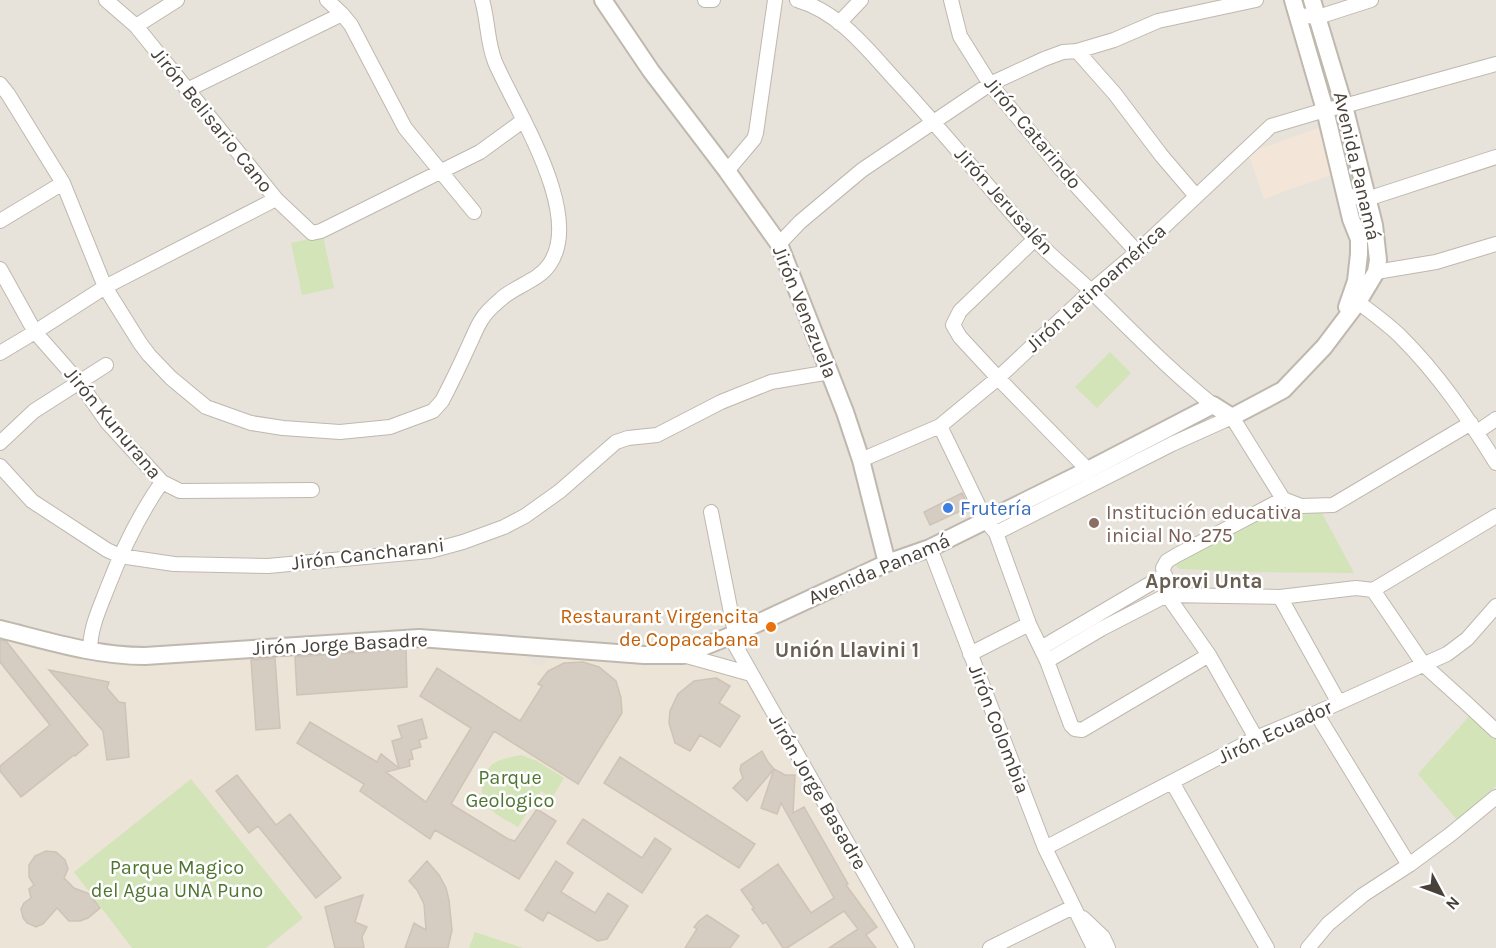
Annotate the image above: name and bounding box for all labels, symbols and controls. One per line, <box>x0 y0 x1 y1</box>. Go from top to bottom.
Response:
street label: Jirón Belisario Cano <box>146 43 278 197</box>
street label: Jirón Catarindo <box>980 72 1086 194</box>
street label: Avenida Panamá <box>1329 89 1385 243</box>
street label: Jirón Jerusalén <box>950 143 1058 259</box>
street label: Jirón Latinoamérica <box>1021 219 1171 357</box>
street label: Jirón Venezuela <box>768 242 842 382</box>
street label: Jirón Kunurana <box>60 362 166 484</box>
place label: Frutería <box>960 497 1032 520</box>
marker: Frutería <box>941 501 955 515</box>
place label: Institución educativa inicial No. 275 <box>1106 501 1301 547</box>
marker: Institución educativa inicial No. 275 <box>1087 516 1101 530</box>
street label: Avenida Panamá <box>805 529 953 609</box>
street label: Jirón Cancharani <box>290 533 446 575</box>
district label: Aprovi Unta <box>1145 569 1263 593</box>
place label: Restaurant Virgencita de Copacabana <box>560 605 759 651</box>
marker: Restaurant Virgencita de Copacabana <box>764 620 778 634</box>
street label: Jirón Jorge Basadre <box>252 628 428 660</box>
district label: Unión Llavini 1 <box>775 638 919 662</box>
street label: Jirón Colombia <box>964 661 1034 797</box>
street label: Jirón Ecuador <box>1214 695 1337 769</box>
street label: Jirón Jorge Basadre <box>764 710 872 874</box>
park label: Parque Geologico <box>465 766 555 812</box>
park label: Parque Magico del Agua UNA Puno <box>91 856 263 902</box>
north arrow <box>1412 864 1472 924</box>
text: N <box>1442 893 1464 914</box>

